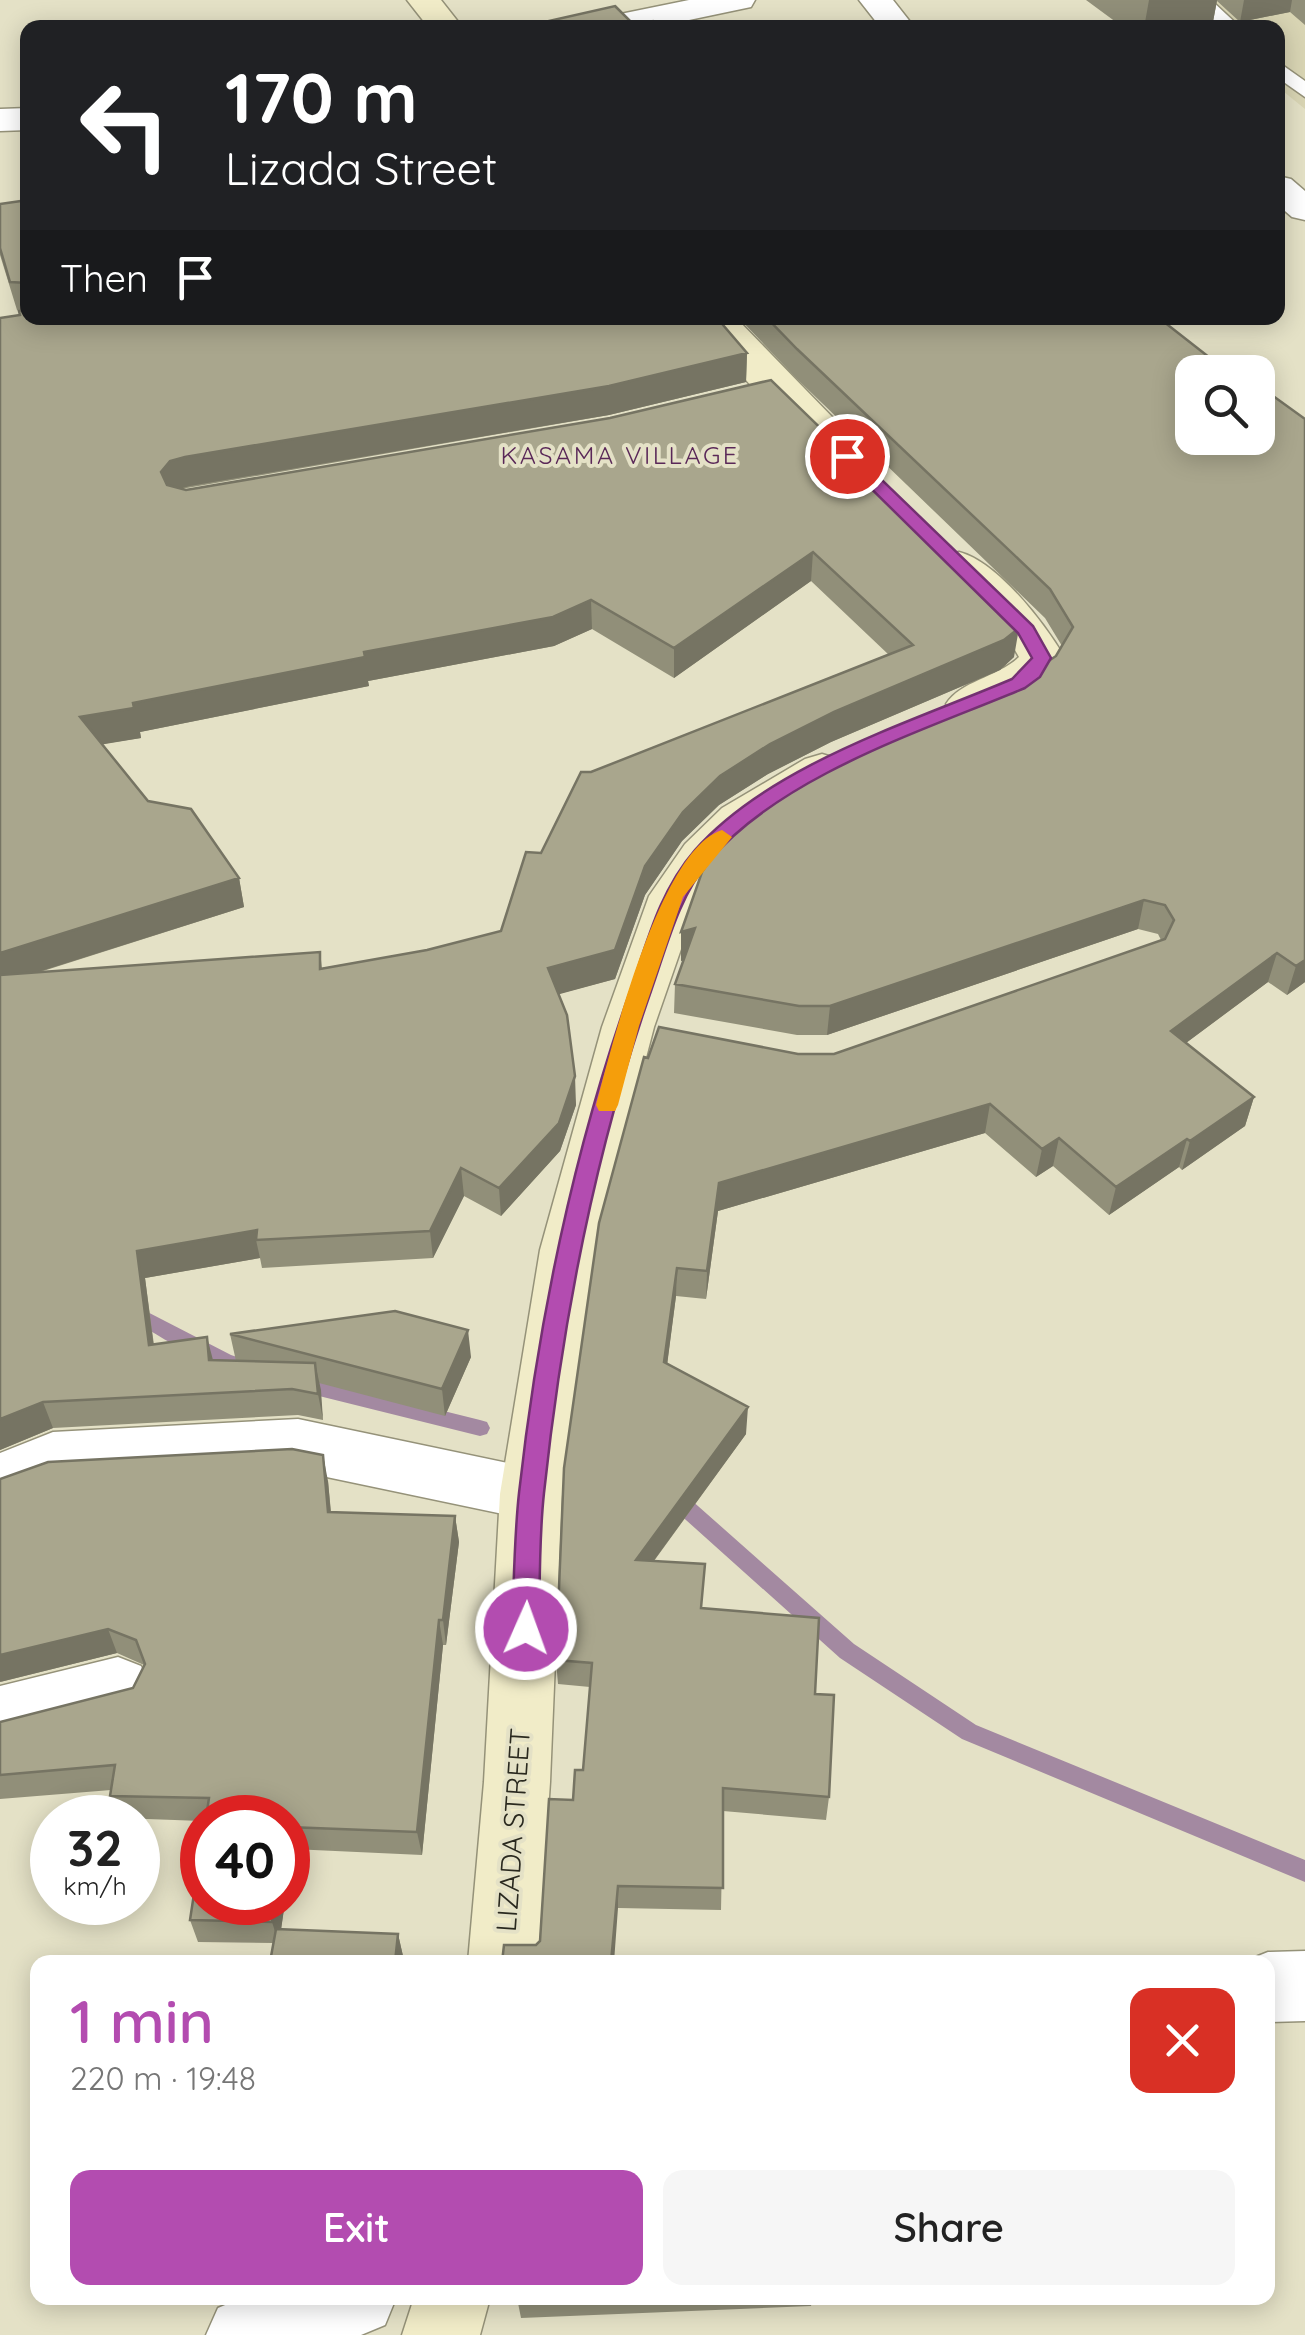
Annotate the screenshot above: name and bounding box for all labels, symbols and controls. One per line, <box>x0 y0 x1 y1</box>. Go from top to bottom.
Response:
text: 170 m <box>225 53 418 141</box>
icon: left <box>60 60 190 190</box>
text: Lizada Street <box>225 140 497 196</box>
icon: arrive <box>168 250 223 305</box>
text: Then <box>60 254 148 302</box>
map controls <box>1175 355 1275 455</box>
button: search <box>1175 355 1275 455</box>
pin <box>805 414 890 499</box>
icon: arrive <box>820 429 875 484</box>
district label: KASAMA VILLAGE <box>500 439 740 470</box>
position arrow <box>474 1577 578 1681</box>
street label: LIZADA STREET <box>488 1727 537 1933</box>
speed limit sign: 40 <box>180 1795 310 1925</box>
text: 32 <box>67 1816 123 1879</box>
text: km/h <box>63 1870 127 1901</box>
text: 1 min <box>70 1983 214 2058</box>
button: close <box>1130 1988 1235 2093</box>
text: 220 m · 19:48 <box>70 2058 256 2098</box>
button: Exit <box>70 2170 643 2285</box>
button: Share <box>663 2170 1235 2285</box>

